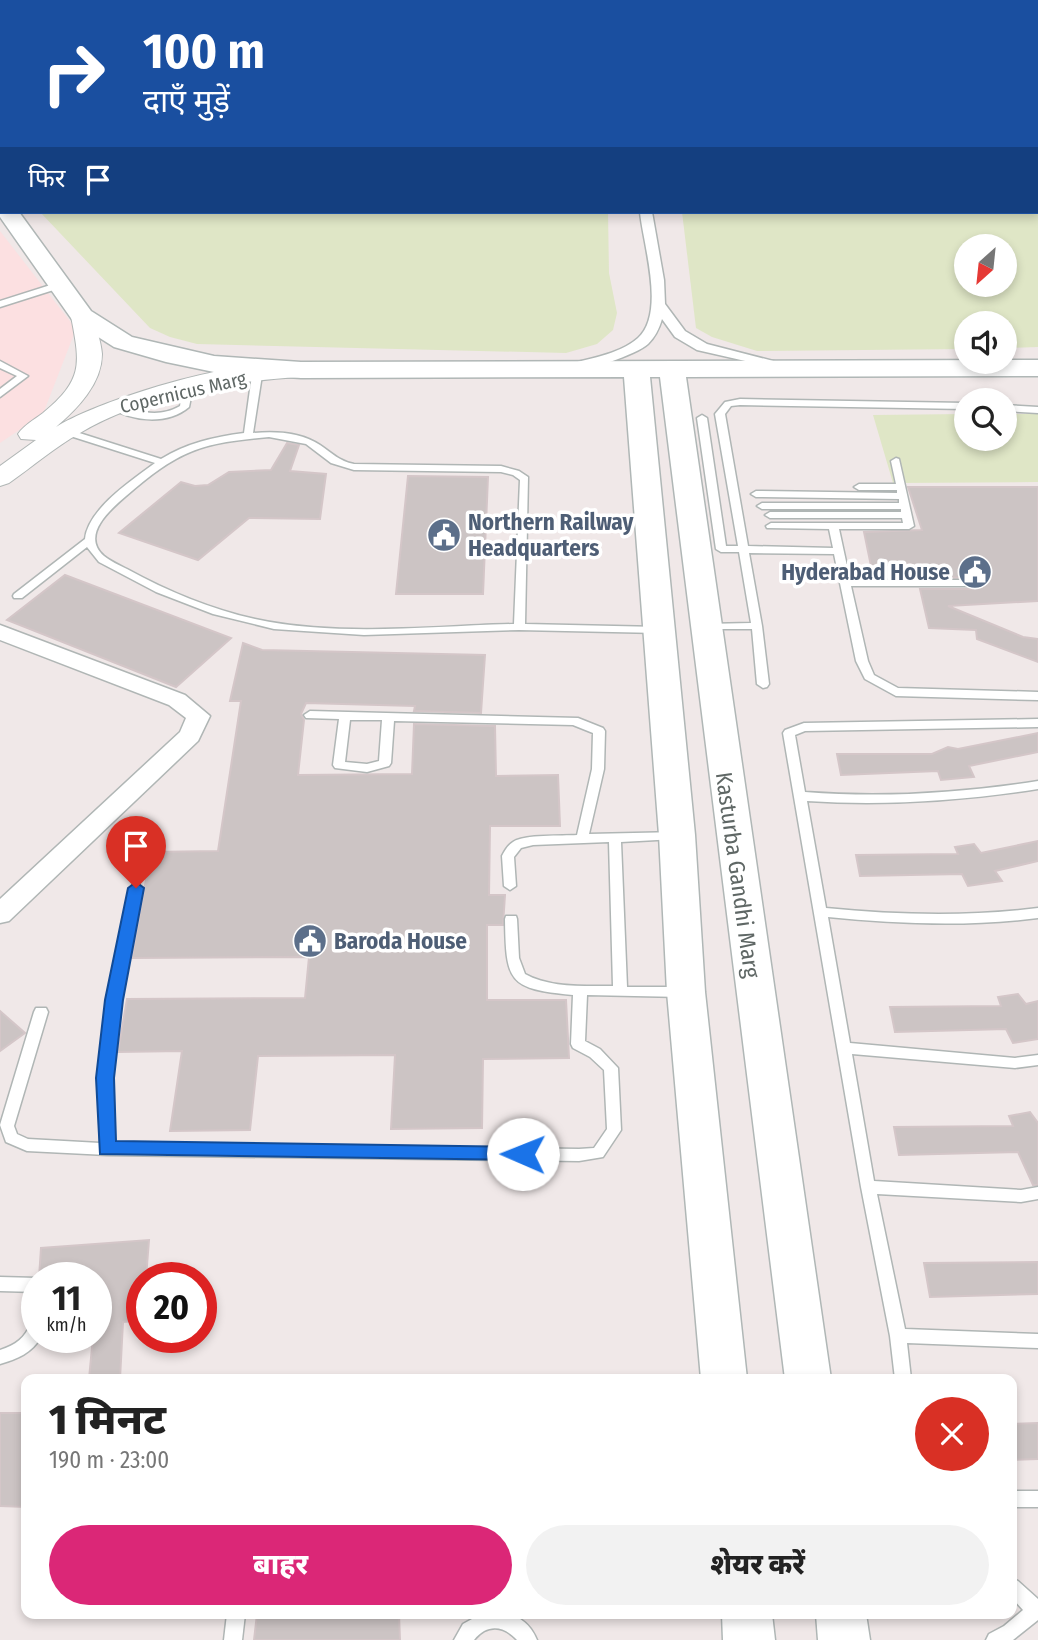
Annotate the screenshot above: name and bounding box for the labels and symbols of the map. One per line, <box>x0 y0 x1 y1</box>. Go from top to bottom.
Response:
north arrow <box>954 234 1017 298</box>
street label: Copernicus Marg <box>118 367 249 418</box>
place label: Northern Railway Headquarters <box>468 508 634 562</box>
public building icon: Northern Railway Headquarters <box>425 516 463 554</box>
public building icon: Hyderabad House <box>956 553 994 591</box>
place label: Hyderabad House <box>781 558 950 586</box>
street label: Kasturba Gandhi Marg <box>710 770 766 980</box>
pin <box>106 816 166 888</box>
public building icon: Baroda House <box>291 922 329 960</box>
place label: Baroda House <box>334 927 467 955</box>
position arrow <box>486 1117 560 1191</box>
speed limit sign: 20 <box>126 1262 217 1353</box>

